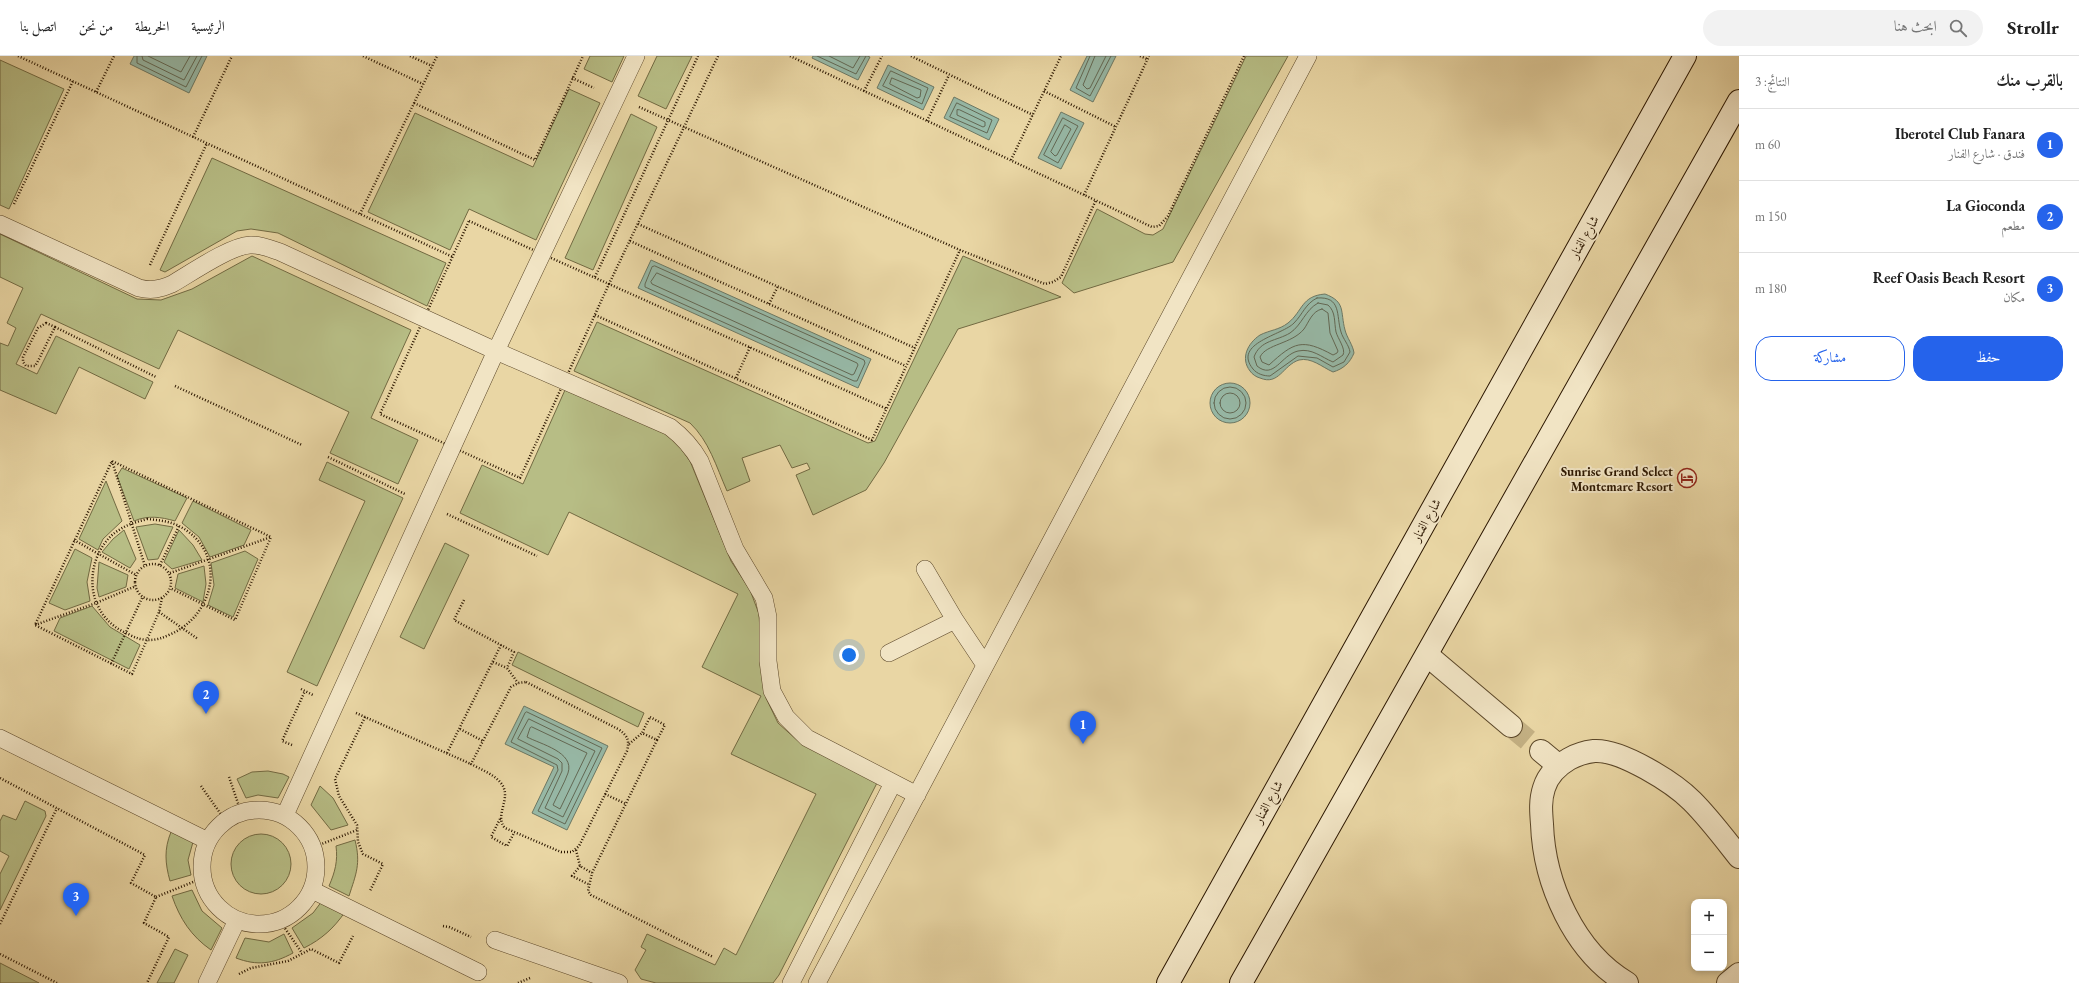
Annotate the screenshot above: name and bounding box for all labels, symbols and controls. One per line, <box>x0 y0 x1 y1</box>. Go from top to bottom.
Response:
search box <box>1703 10 1983 46</box>
text: Strollr <box>2007 15 2059 40</box>
text: ابحث هنا <box>1894 16 1937 35</box>
text: اتصل بنا <box>20 17 57 35</box>
text: من نحن <box>79 17 113 35</box>
text: الخريطة <box>135 17 169 35</box>
text: الرئيسية <box>191 17 225 35</box>
icon: search <box>1947 17 1969 39</box>
text: بالقرب منك <box>1996 69 2063 91</box>
text: النتائج: 3 <box>1755 73 1790 90</box>
text: Iberotel Club Fanara <box>1895 124 2025 143</box>
text: 60 m <box>1755 136 1780 153</box>
text: 1 <box>2047 136 2053 153</box>
text: فندق · شارع الفنار <box>1949 145 2025 162</box>
text: La Gioconda <box>1946 196 2025 215</box>
text: 150 m <box>1755 208 1786 225</box>
text: 2 <box>2047 208 2053 225</box>
street label: شارع الفنار <box>1564 213 1605 265</box>
text: مطعم <box>2001 217 2025 234</box>
text: Reef Oasis Beach Resort <box>1873 268 2025 287</box>
text: 180 m <box>1755 280 1786 297</box>
text: 3 <box>2047 280 2053 297</box>
text: مكان <box>2003 289 2025 306</box>
button: مشاركة <box>1755 336 1905 381</box>
button: حفظ <box>1913 336 2063 381</box>
place label: Sunrise Grand Select Montemare Resort <box>1561 463 1673 495</box>
hotel icon: Sunrise Grand Select Montemare Resort <box>1676 467 1698 489</box>
street label: شارع الفنار <box>1406 496 1447 548</box>
your location <box>839 645 859 665</box>
pin: 2 <box>193 681 219 714</box>
pin: 1 <box>1070 711 1096 744</box>
street label: شارع الفنار <box>1248 778 1289 830</box>
pin: 3 <box>63 883 89 916</box>
map controls <box>1691 899 1727 971</box>
button: + <box>1691 899 1727 935</box>
button: − <box>1691 935 1727 971</box>

